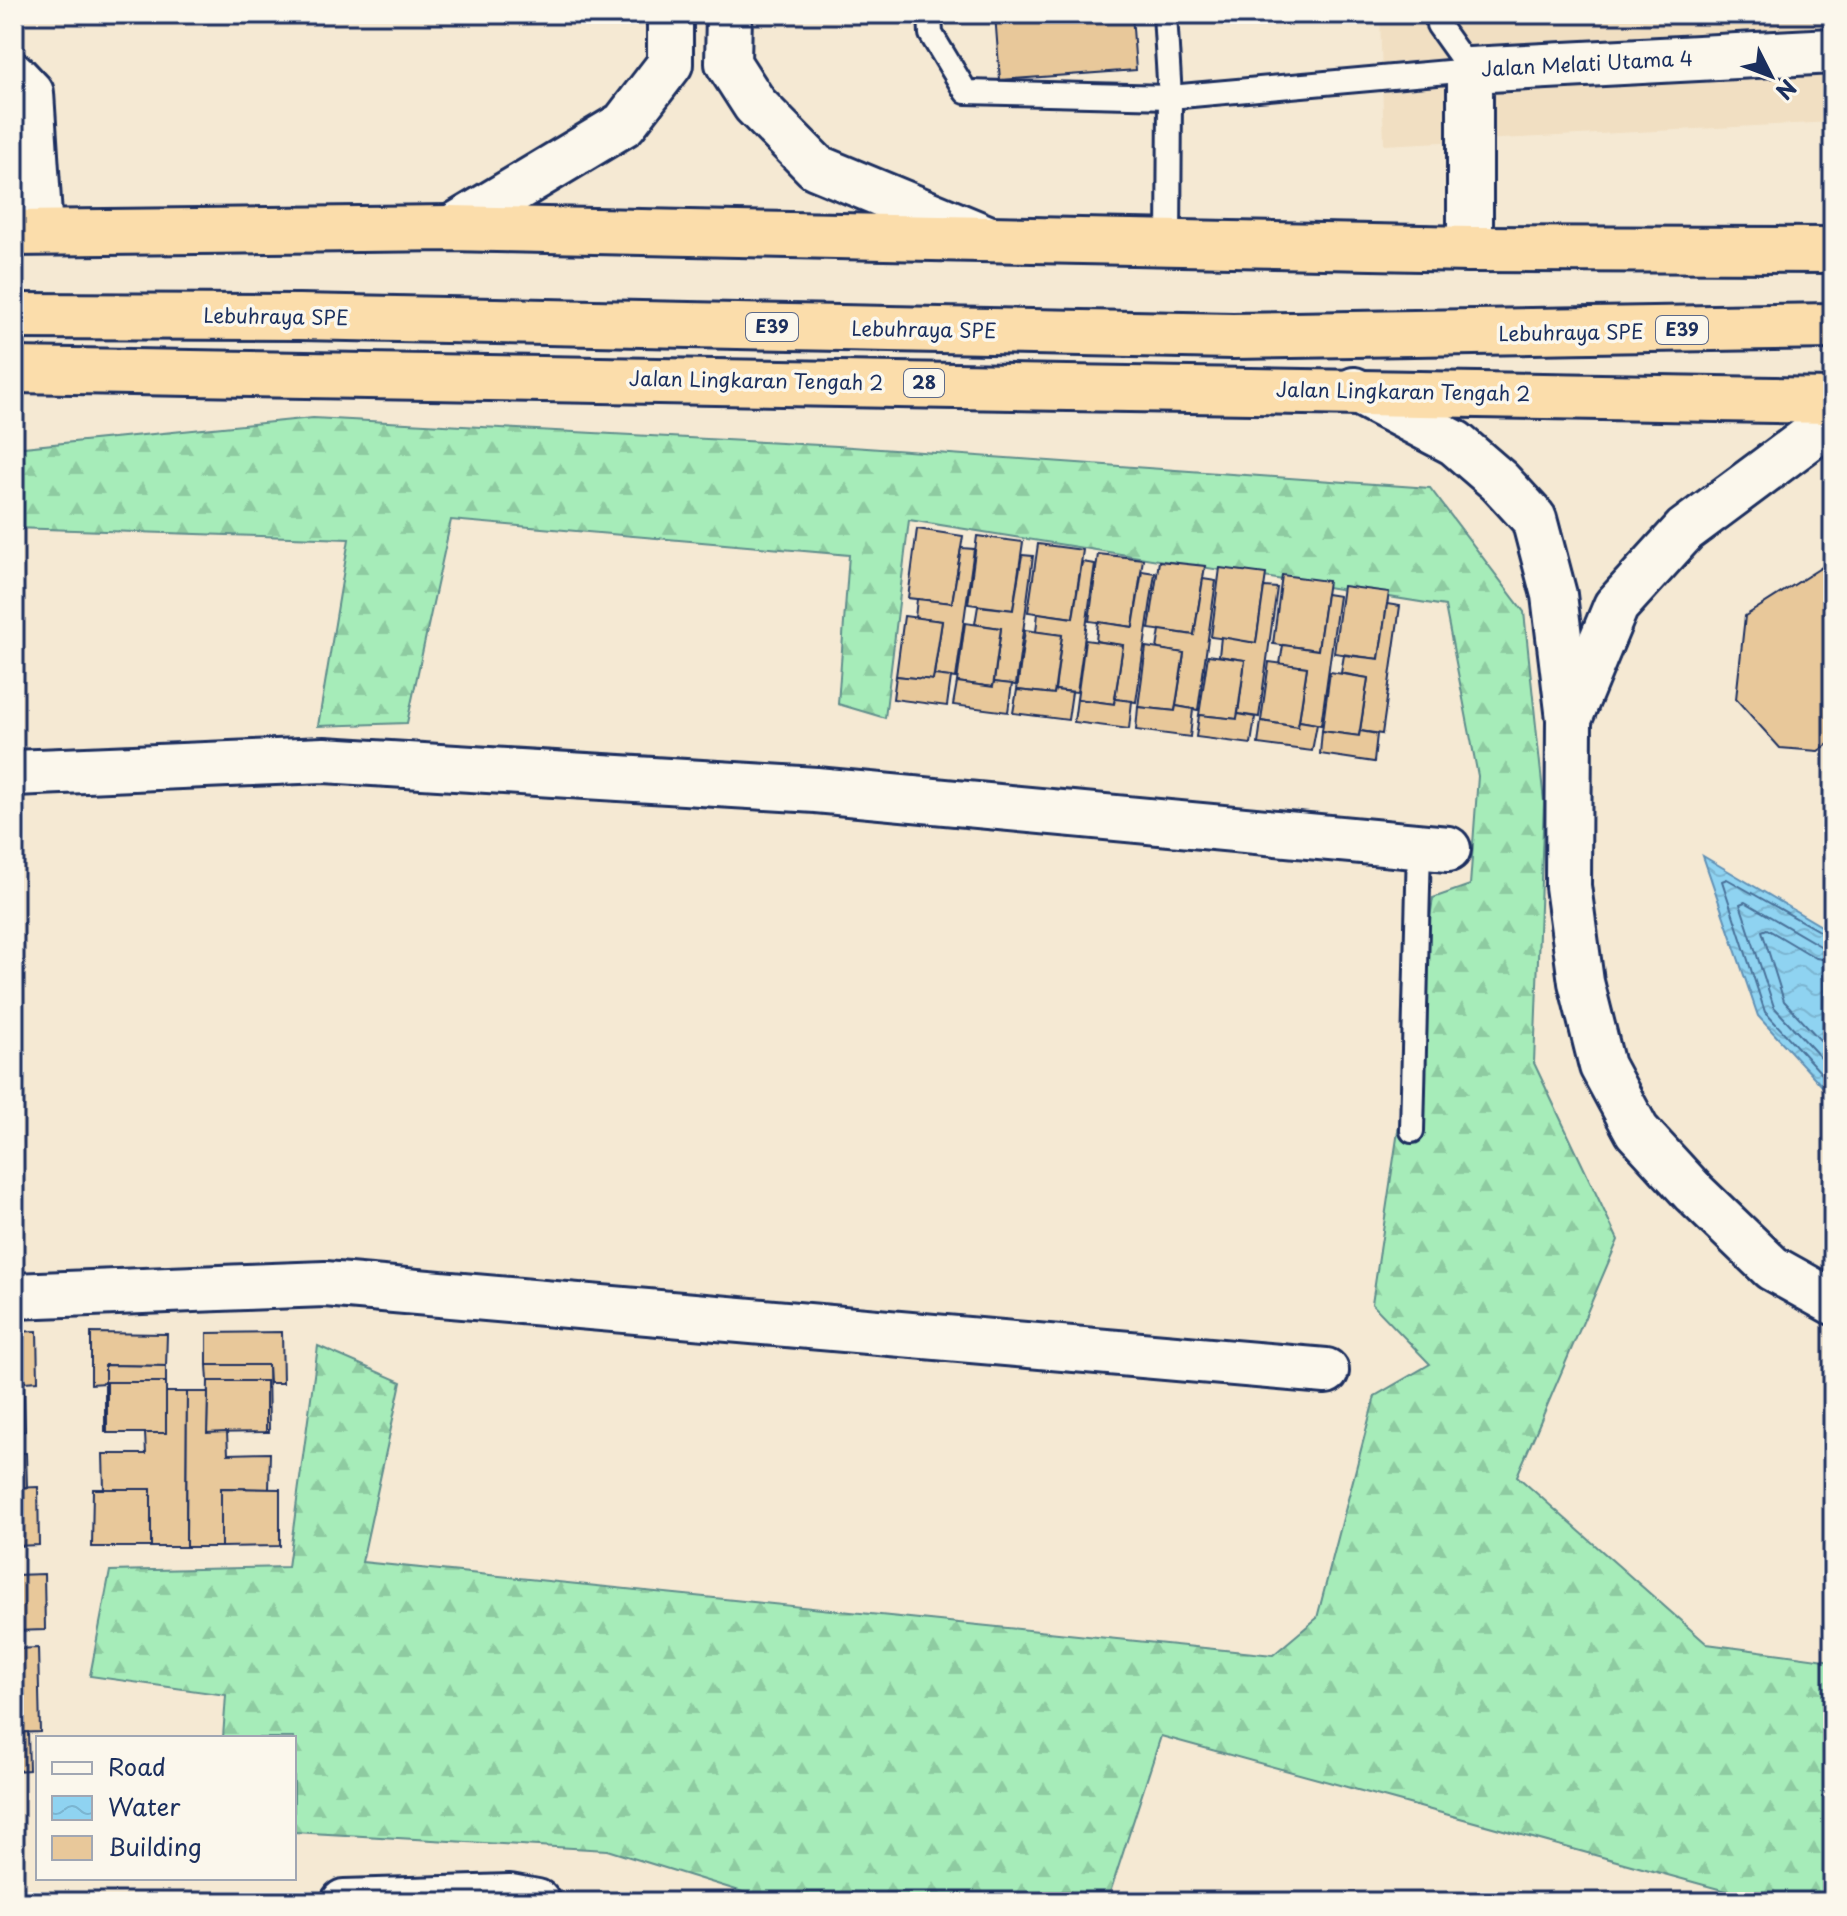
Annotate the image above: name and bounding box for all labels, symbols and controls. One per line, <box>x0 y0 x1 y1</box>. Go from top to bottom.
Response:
north arrow <box>1731 36 1811 116</box>
street label: Jalan Melati Utama 4 <box>1480 42 1694 84</box>
text: N <box>1769 73 1805 108</box>
street label: Lebuhraya SPE <box>203 300 349 332</box>
road number: E39 <box>746 313 798 341</box>
street label: Lebuhraya SPE <box>851 313 997 345</box>
street label: Lebuhraya SPE <box>1498 316 1644 348</box>
road number: E39 <box>1656 316 1708 344</box>
street label: Jalan Lingkaran Tengah 2 <box>629 363 883 397</box>
road number: 28 <box>904 369 944 397</box>
street label: Jalan Lingkaran Tengah 2 <box>1276 374 1530 408</box>
legend <box>36 1736 296 1880</box>
text: Road <box>108 1748 166 1784</box>
text: Water <box>108 1788 181 1824</box>
text: Building <box>108 1828 202 1864</box>

